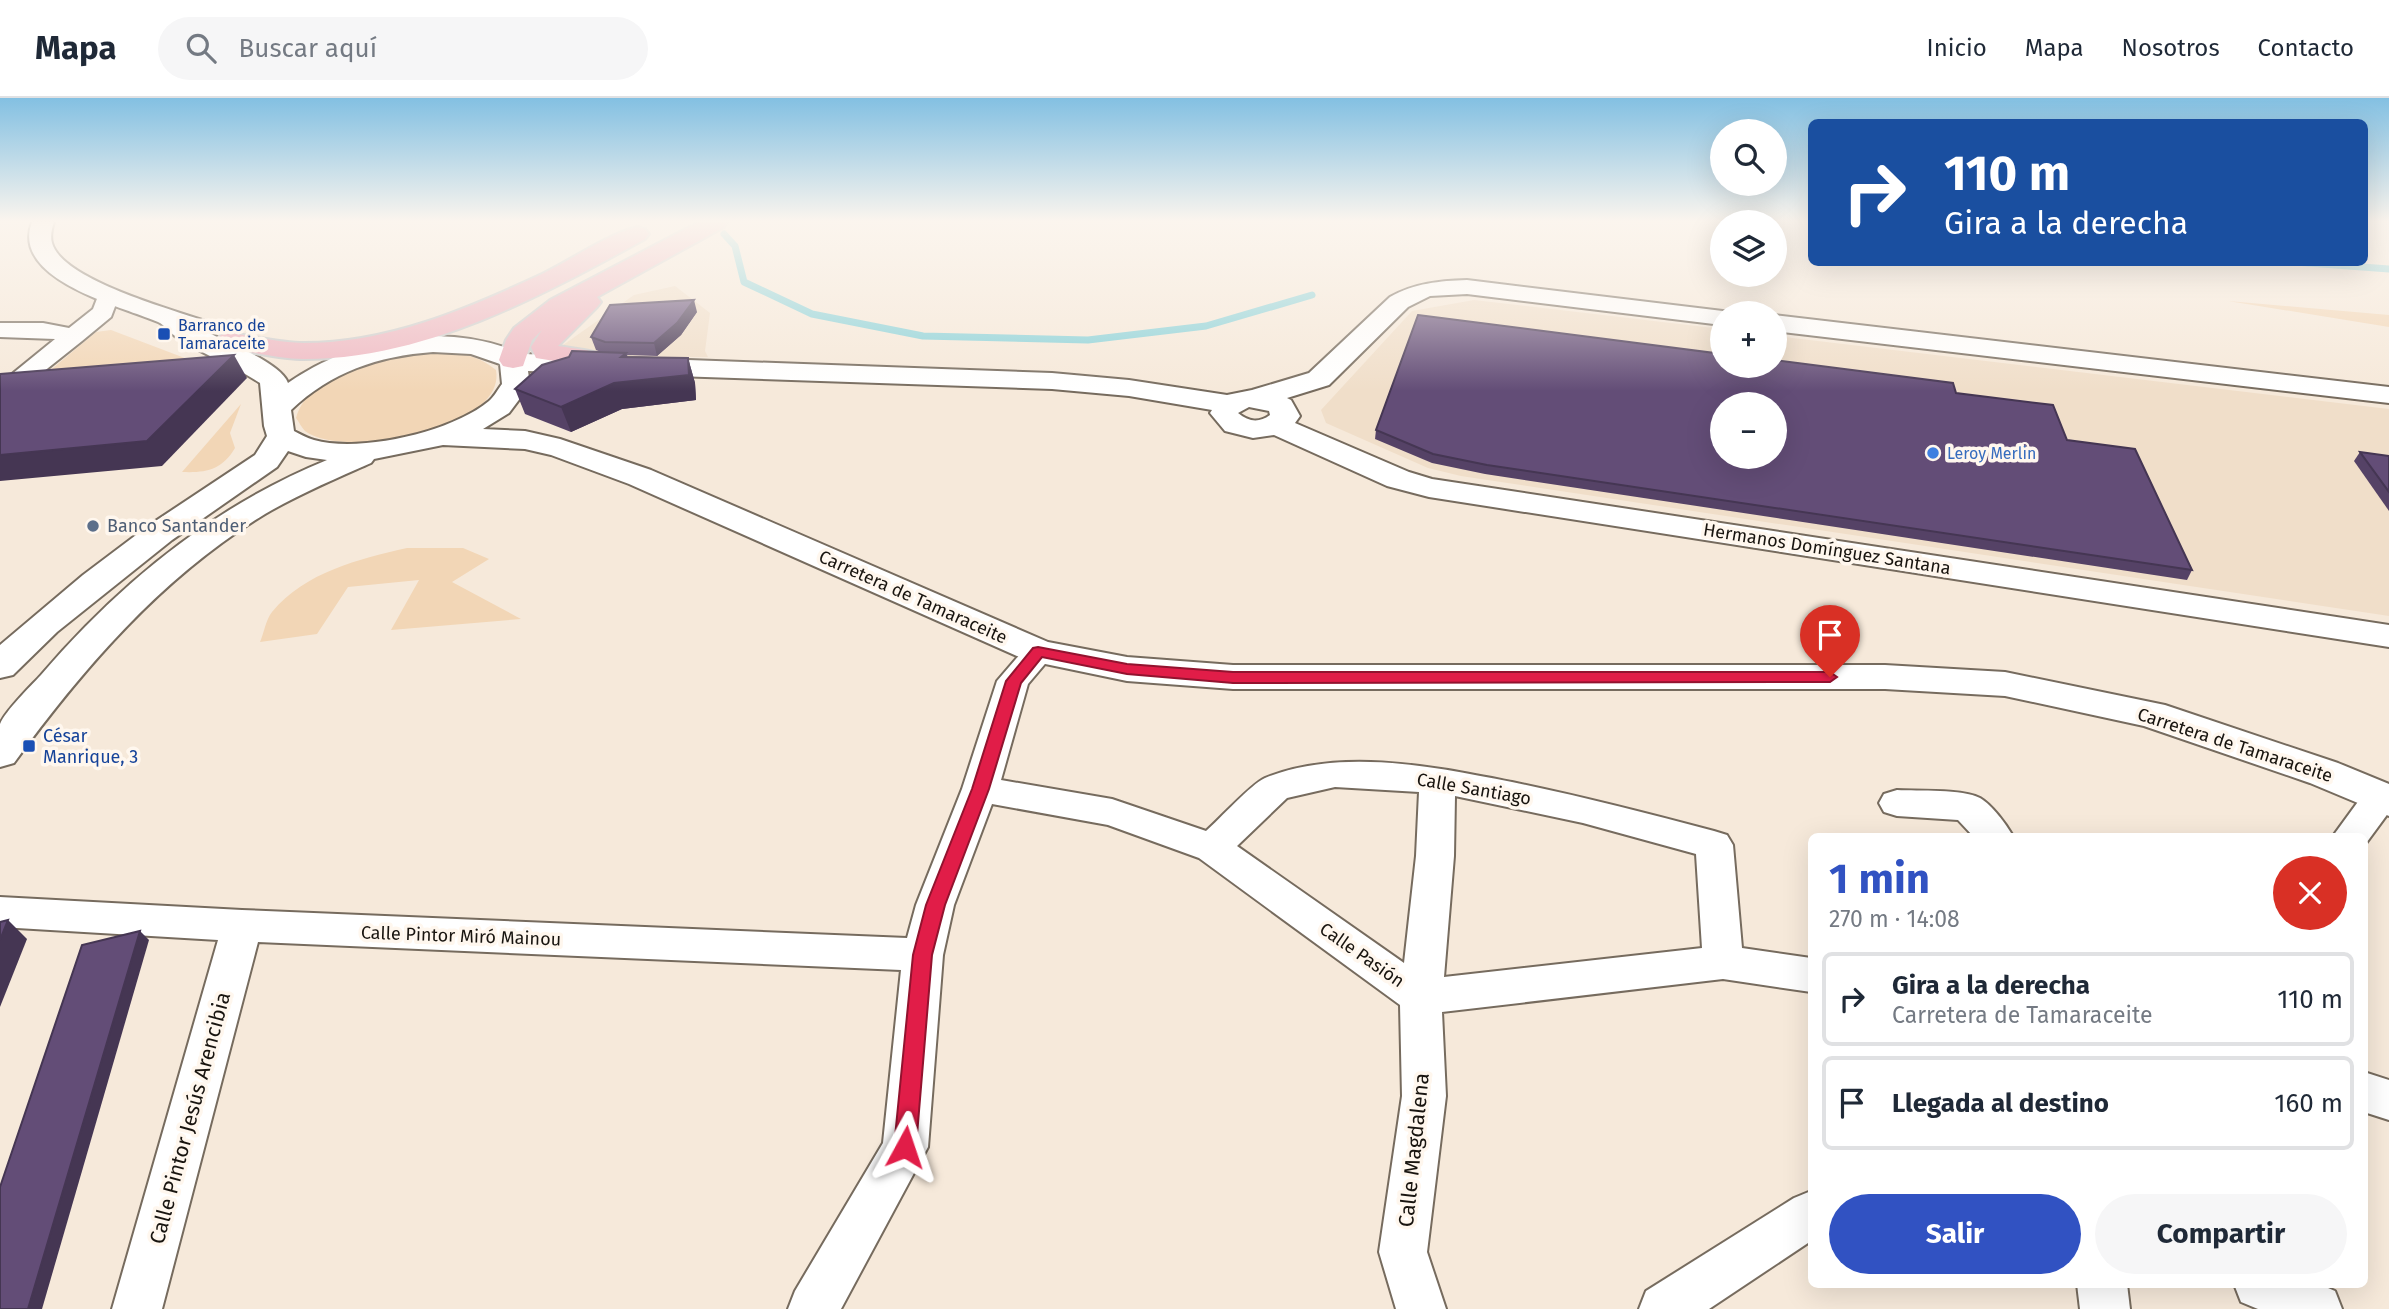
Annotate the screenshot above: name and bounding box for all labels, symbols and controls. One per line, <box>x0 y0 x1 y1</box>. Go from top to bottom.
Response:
search box <box>158 17 648 80</box>
text: Mapa <box>35 28 116 68</box>
icon: search <box>182 29 220 67</box>
text: Buscar aquí <box>238 33 377 64</box>
text: Inicio <box>1927 34 1987 62</box>
text: Mapa <box>2025 34 2084 62</box>
text: Nosotros <box>2122 34 2220 62</box>
text: Contacto <box>2258 34 2354 62</box>
map controls <box>1710 119 1787 469</box>
button: search <box>1710 119 1787 196</box>
text: 110 m <box>1944 144 2070 203</box>
icon: right <box>1829 147 1920 238</box>
text: Gira a la derecha <box>1944 204 2188 242</box>
button: layers <box>1710 210 1787 287</box>
button: + <box>1710 301 1787 378</box>
place label: Barranco de Tamaraceite <box>178 316 266 353</box>
marker: Barranco de Tamaraceite <box>156 326 172 342</box>
button: − <box>1710 392 1787 469</box>
place label: Leroy Merlin <box>1947 444 2036 463</box>
marker: Leroy Merlin <box>1925 445 1941 461</box>
place label: Banco Santander <box>107 515 246 537</box>
marker: Banco Santander <box>85 518 101 534</box>
street label: Hermanos Domínguez Santana <box>1702 519 1952 579</box>
street label: Carretera de Tamaraceite <box>815 545 1011 649</box>
pin <box>1800 605 1860 677</box>
icon: arrive <box>1811 616 1849 654</box>
street label: Carretera de Tamaraceite <box>2135 703 2335 787</box>
place label: César Manrique, 3 <box>43 725 138 768</box>
marker: César Manrique, 3 <box>21 738 37 754</box>
street label: Calle Santiago <box>1415 768 1533 810</box>
text: 1 min <box>1829 854 1930 904</box>
button: close <box>2273 856 2347 930</box>
text: 270 m · 14:08 <box>1829 905 1960 933</box>
street label: Calle Pasión <box>1315 918 1409 992</box>
street label: Calle Pintor Miró Mainou <box>361 922 561 950</box>
text: Gira a la derecha <box>1892 970 2090 1001</box>
icon: right <box>1833 980 1871 1018</box>
text: 110 m <box>2277 984 2343 1015</box>
street label: Calle Pintor Jesús Arencibia <box>144 989 236 1247</box>
text: Carretera de Tamaraceite <box>1892 1001 2152 1029</box>
street label: Calle Magdalena <box>1393 1072 1435 1228</box>
icon: arrive <box>1833 1084 1871 1122</box>
text: Llegada al destino <box>1892 1088 2109 1119</box>
text: 160 m <box>2274 1088 2343 1119</box>
position arrow <box>868 1110 942 1184</box>
button: Salir <box>1829 1194 2081 1274</box>
button: Compartir <box>2095 1194 2347 1274</box>

